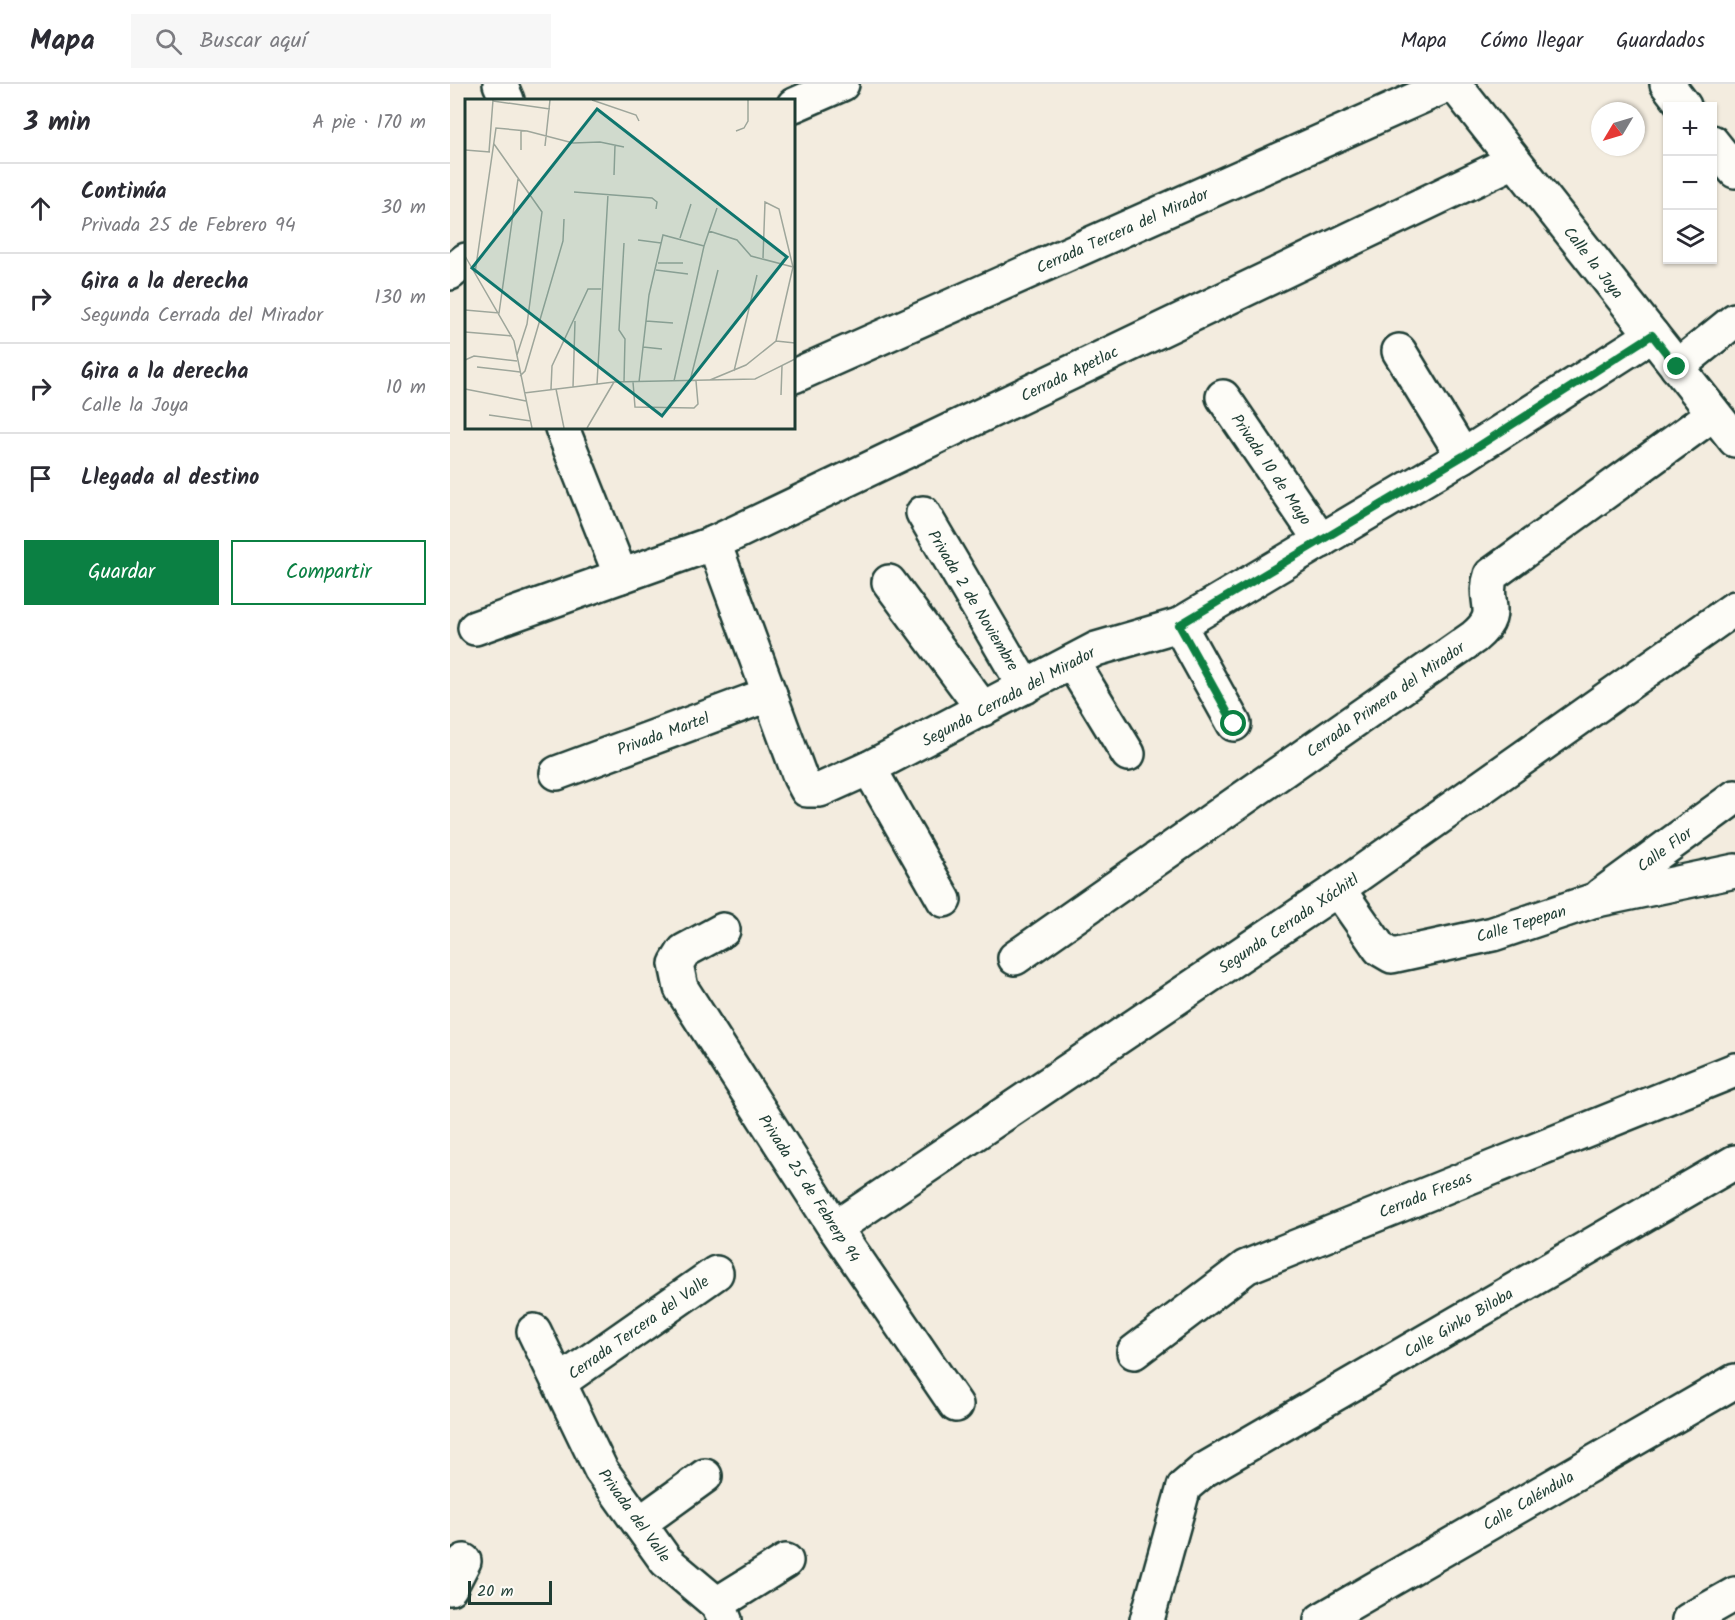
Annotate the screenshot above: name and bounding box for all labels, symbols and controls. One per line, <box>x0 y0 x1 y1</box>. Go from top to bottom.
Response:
search box <box>131 14 551 68</box>
text: Mapa <box>30 19 95 64</box>
text: Buscar aquí <box>200 24 307 59</box>
icon: search <box>152 25 185 58</box>
text: Mapa <box>1400 25 1447 58</box>
text: Cómo llegar <box>1480 25 1583 58</box>
text: Guardados <box>1616 25 1705 58</box>
inset map <box>465 99 795 429</box>
text: 3 min <box>24 102 91 144</box>
north arrow <box>1591 102 1645 156</box>
map controls <box>1663 102 1717 264</box>
button: + <box>1663 102 1717 156</box>
text: A pie · 170 m <box>312 107 426 139</box>
button: − <box>1663 156 1717 210</box>
text: Continúa <box>81 175 166 210</box>
street label: Cerrada Tercera del Mirador <box>1032 181 1215 281</box>
icon: ahead <box>24 192 57 225</box>
text: 30 m <box>381 192 426 224</box>
text: Privada 25 de Febrero 94 <box>81 210 296 242</box>
button: layers <box>1663 210 1717 264</box>
street label: Calle la Joya <box>1556 221 1629 305</box>
text: Gira a la derecha <box>81 265 248 300</box>
icon: right <box>24 282 57 315</box>
text: 130 m <box>374 282 426 314</box>
text: Segunda Cerrada del Mirador <box>81 300 323 332</box>
street label: Cerrada Apetlac <box>1016 340 1123 409</box>
route end <box>1663 353 1689 379</box>
text: Gira a la derecha <box>81 355 248 390</box>
icon: right <box>24 372 57 405</box>
text: 10 m <box>386 372 426 404</box>
text: Calle la Joya <box>81 390 189 422</box>
street label: Privada 10 de Mayo <box>1224 409 1317 531</box>
text: Llegada al destino <box>81 461 259 496</box>
icon: arrive <box>24 462 57 495</box>
street label: Privada 2 de Noviembre <box>921 525 1025 676</box>
button: Guardar <box>24 540 219 605</box>
button: Compartir <box>231 540 426 605</box>
street label: Cerrada Primera del Mirador <box>1301 635 1472 765</box>
street label: Segunda Cerrada del Mirador <box>917 640 1101 754</box>
street label: Privada Martel <box>614 706 713 763</box>
route start <box>1220 710 1246 736</box>
street label: Calle Flor <box>1632 820 1699 879</box>
street label: Segunda Cerrada Xóchitl <box>1213 868 1364 981</box>
street label: Calle Tepepan <box>1473 899 1569 950</box>
street label: Privada 25 de Febrerp 94 <box>751 1110 866 1268</box>
street label: Cerrada Fresas <box>1375 1165 1476 1225</box>
street label: Cerrada Tercera del Valle <box>563 1270 715 1387</box>
street label: Calle Ginko Biloba <box>1399 1282 1518 1365</box>
street label: Privada del Valle <box>591 1464 676 1568</box>
street label: Calle Caléndula <box>1478 1465 1579 1538</box>
scale bar <box>468 1578 552 1606</box>
text: 20 m <box>477 1579 513 1604</box>

